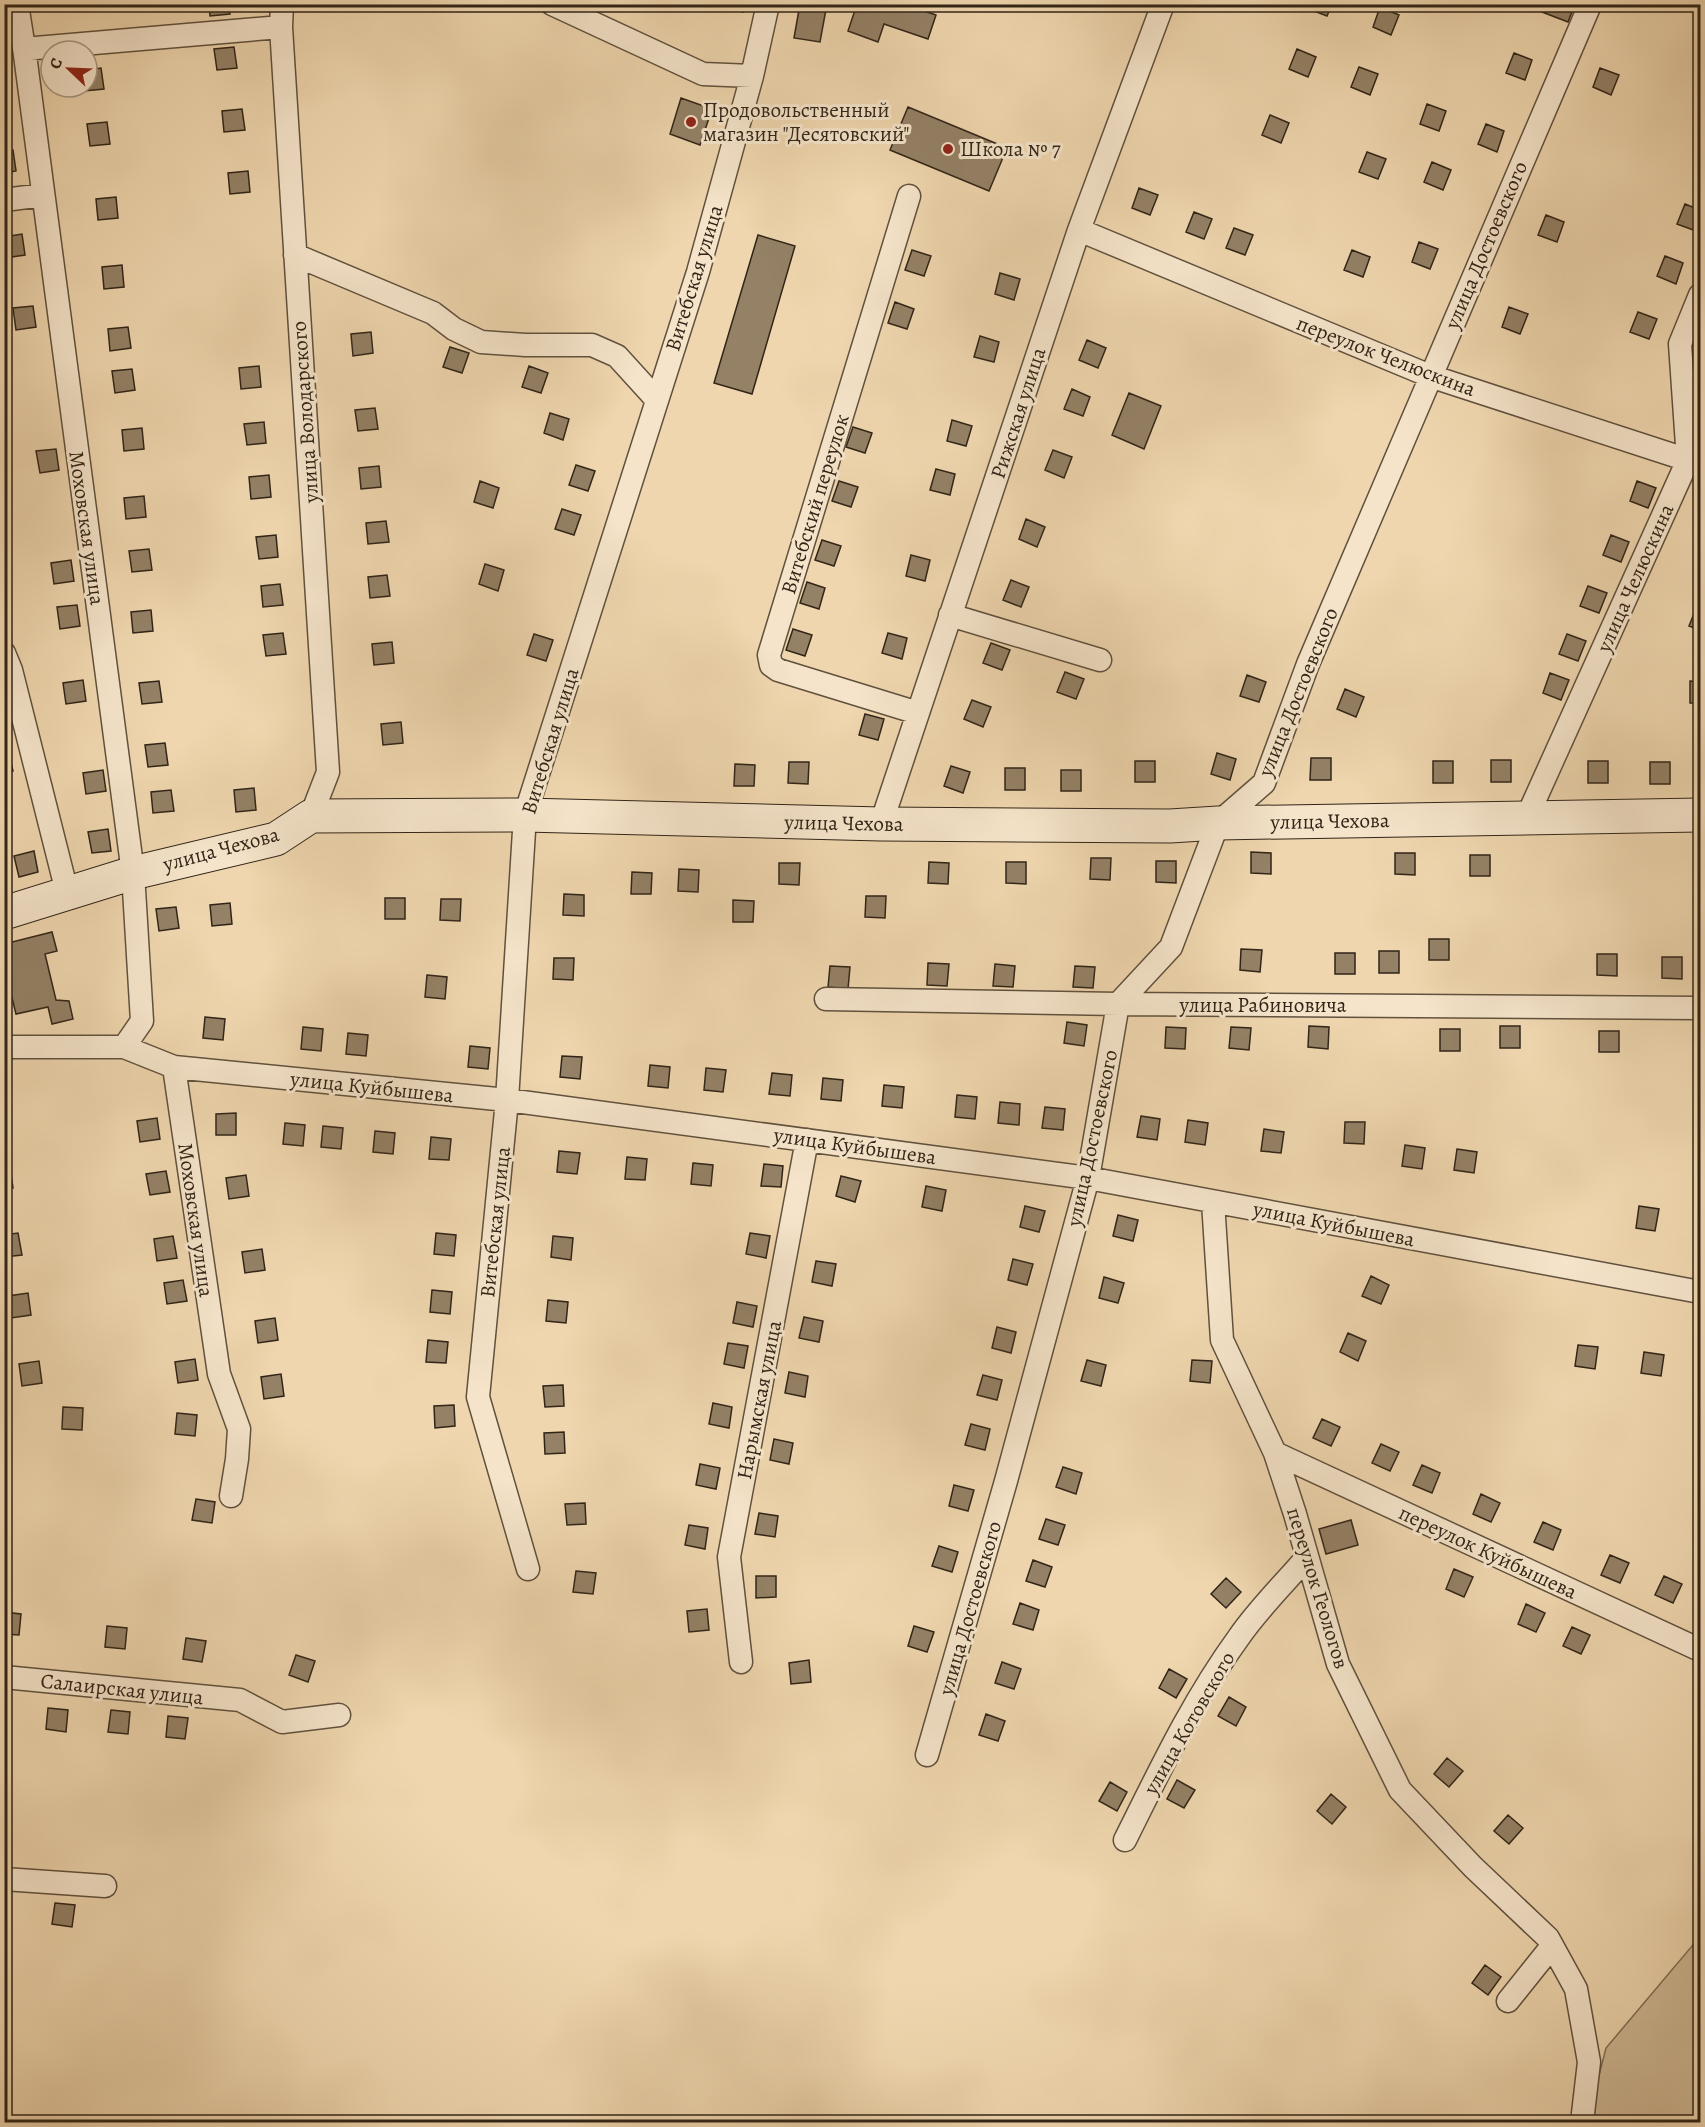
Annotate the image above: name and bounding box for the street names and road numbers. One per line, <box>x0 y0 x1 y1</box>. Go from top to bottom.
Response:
street label: улица Достоевского <box>1438 157 1534 334</box>
street label: Витебская улица <box>658 201 730 355</box>
street label: переулок Челюскина <box>1293 309 1480 403</box>
street label: улица Володарского <box>285 320 325 505</box>
street label: Рижская улица <box>984 344 1052 482</box>
street label: Витебский переулок <box>774 410 856 597</box>
street label: Моховская улица <box>62 449 112 607</box>
street label: улица Челюскина <box>1589 499 1680 657</box>
street label: улица Достоевского <box>1251 603 1345 782</box>
street label: Витебская улица <box>514 664 586 818</box>
street label: улица Чехова <box>1269 806 1390 836</box>
street label: улица Чехова <box>783 808 904 838</box>
street label: улица Чехова <box>159 820 283 878</box>
street label: улица Рабиновича <box>1179 991 1347 1019</box>
street label: улица Достоевского <box>1059 1047 1124 1230</box>
street label: улица Куйбышева <box>288 1064 455 1110</box>
street label: улица Куйбышева <box>771 1121 938 1171</box>
street label: Моховская улица <box>171 1141 221 1299</box>
street label: Витебская улица <box>473 1145 517 1299</box>
street label: улица Куйбышева <box>1250 1194 1417 1253</box>
street label: Нарымская улица <box>730 1318 788 1482</box>
street label: переулок Куйбышева <box>1394 1498 1582 1606</box>
street label: переулок Геологов <box>1280 1504 1356 1672</box>
street label: улица Достоевского <box>931 1518 1008 1699</box>
street label: улица Котовского <box>1136 1646 1241 1800</box>
street label: Салаирская улица <box>39 1667 205 1711</box>

